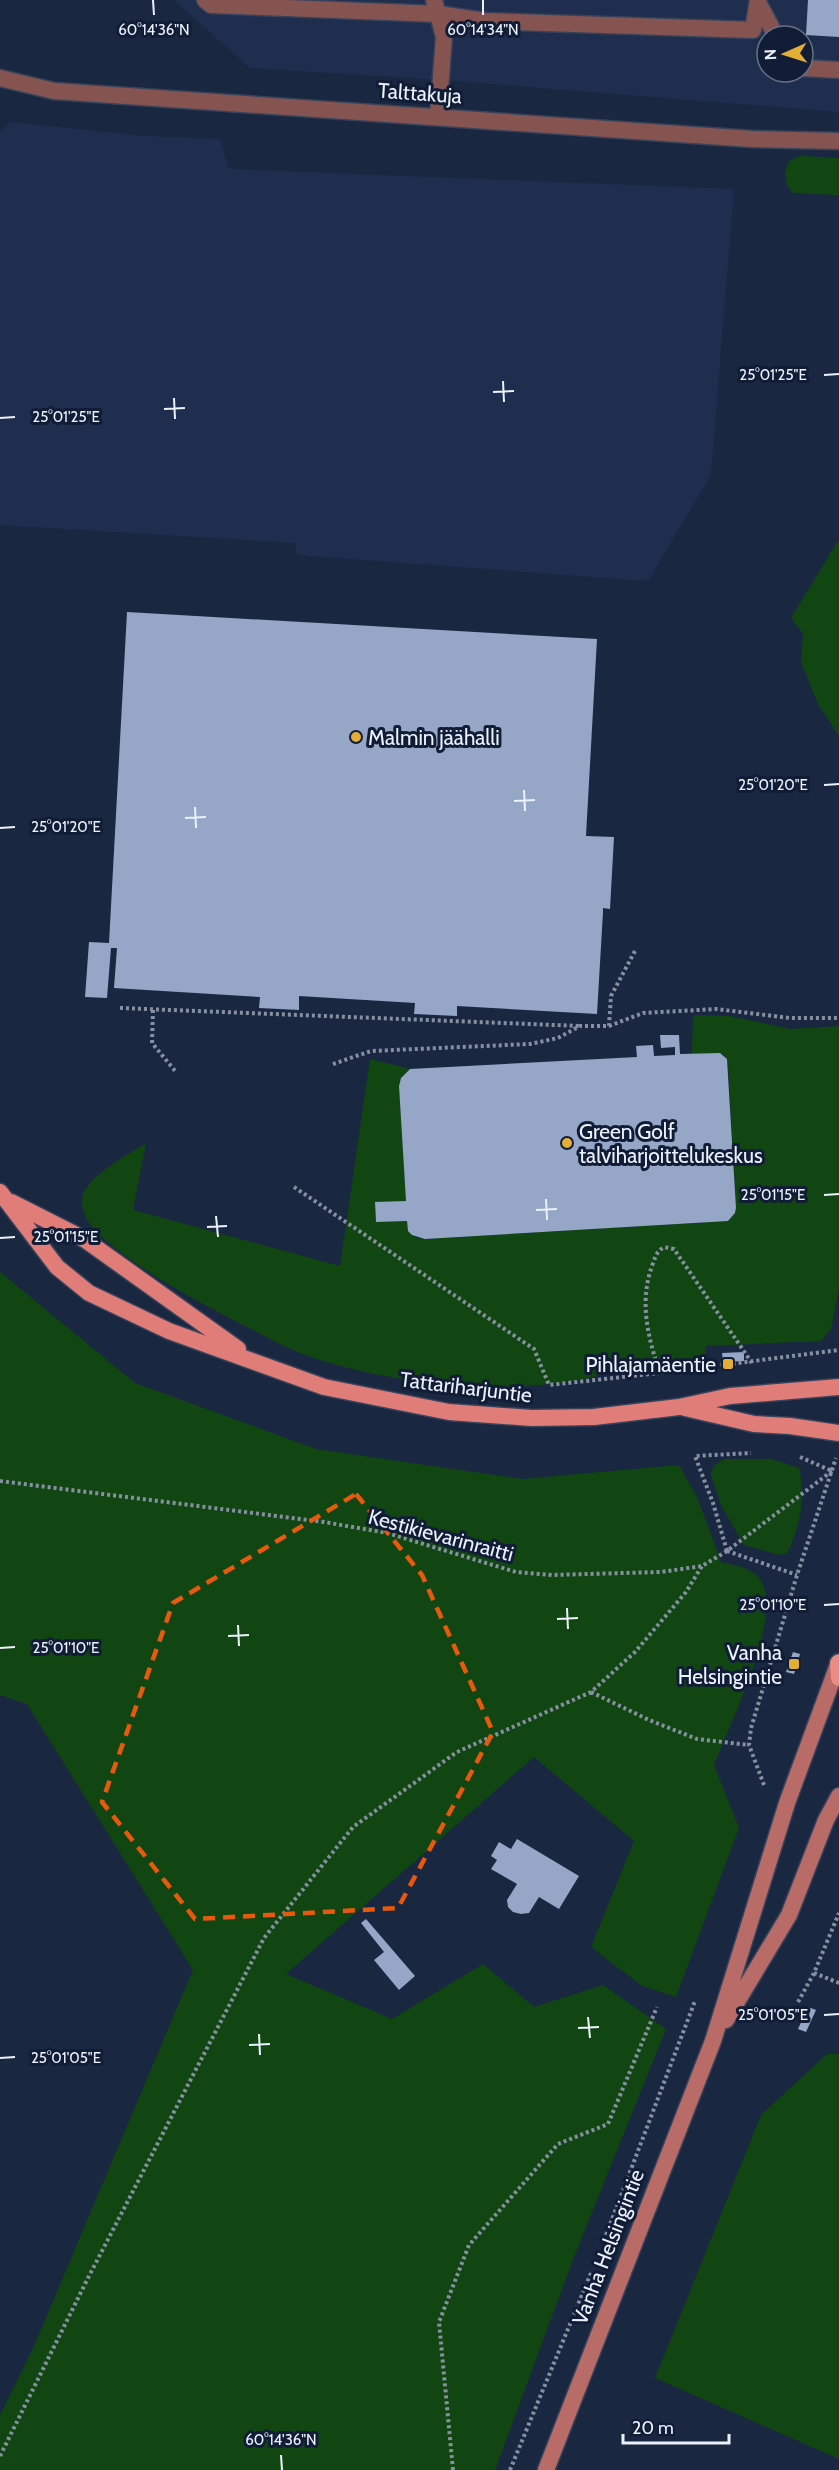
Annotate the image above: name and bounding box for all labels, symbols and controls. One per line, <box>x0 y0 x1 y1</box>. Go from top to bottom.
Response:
text: 60°14'36"N <box>118 21 190 39</box>
text: 60°14'34"N <box>447 21 519 39</box>
north arrow <box>755 24 815 84</box>
text: N <box>761 49 780 61</box>
street label: Talttakuja <box>377 78 463 109</box>
text: 25°01'25"E <box>739 366 807 384</box>
text: 25°01'25"E <box>32 408 100 426</box>
place label: Malmin jäähalli <box>368 725 500 751</box>
marker: Malmin jäähalli <box>349 730 363 744</box>
text: 25°01'20"E <box>738 776 808 794</box>
text: 25°01'20"E <box>31 818 101 836</box>
place label: Green Golf talviharjoittelukeskus <box>579 1119 763 1169</box>
marker: Green Golf talviharjoittelukeskus <box>560 1136 574 1150</box>
text: 25°01'15"E <box>741 1186 805 1204</box>
text: 25°01'15"E <box>34 1228 98 1246</box>
place label: Pihlajamäentie <box>586 1352 716 1378</box>
marker: Pihlajamäentie <box>721 1357 735 1371</box>
street label: Tattariharjuntie <box>399 1367 534 1409</box>
street label: Kestikievarinraitti <box>366 1504 516 1566</box>
text: 25°01'10"E <box>740 1596 806 1614</box>
text: 25°01'10"E <box>33 1639 99 1657</box>
place label: Vanha Helsingintie <box>678 1640 782 1689</box>
marker: Vanha Helsingintie <box>787 1657 801 1671</box>
text: 25°01'05"E <box>738 2006 808 2024</box>
text: 25°01'05"E <box>31 2049 101 2067</box>
street label: Vanha Helsingintie <box>567 2166 649 2328</box>
scale bar <box>623 2407 730 2445</box>
text: 20 m <box>632 2417 674 2439</box>
text: 60°14'36"N <box>245 2431 317 2449</box>

